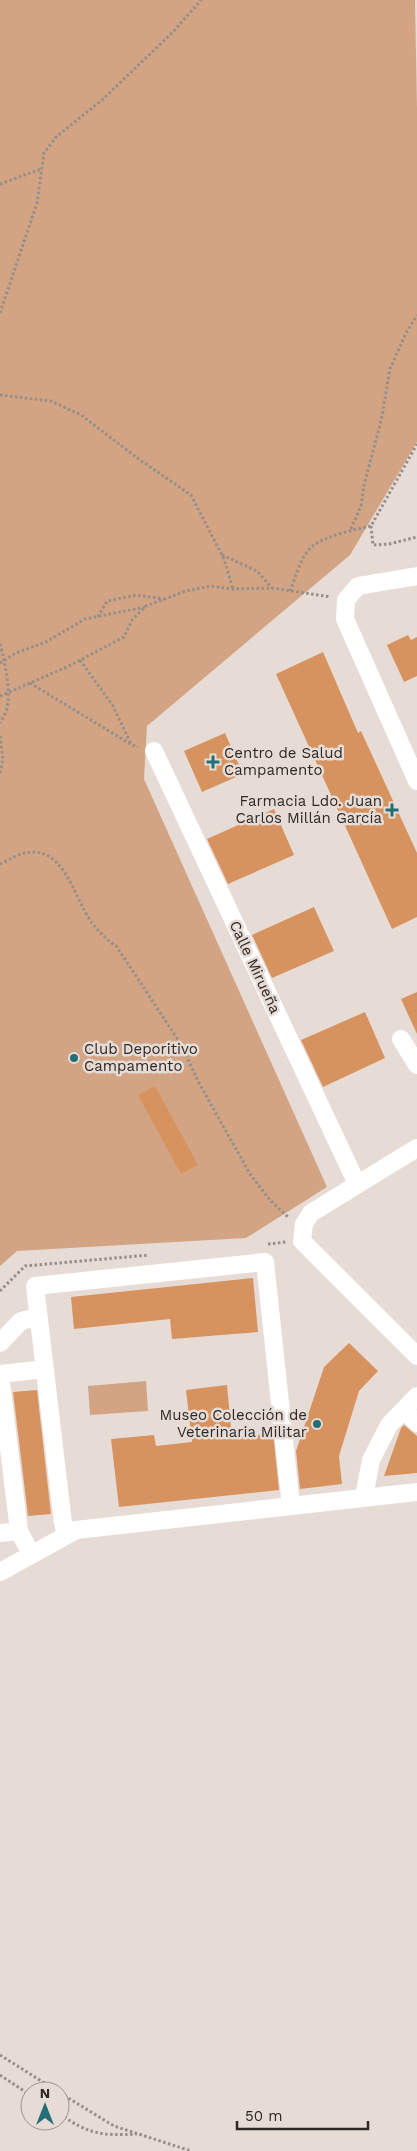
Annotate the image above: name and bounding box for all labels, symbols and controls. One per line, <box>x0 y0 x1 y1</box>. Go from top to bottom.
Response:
place label: Centro de Salud Campamento <box>224 744 343 779</box>
marker: Centro de Salud Campamento <box>206 755 220 769</box>
place label: Farmacia Ldo. Juan Carlos Millán García <box>236 792 383 827</box>
marker: Farmacia Ldo. Juan Carlos Millán García <box>386 804 398 816</box>
street label: Calle Mirueña <box>226 918 285 1017</box>
place label: Club Deporitivo Campamento <box>84 1040 198 1075</box>
marker: Club Deporitivo Campamento <box>68 1052 80 1064</box>
place label: Museo Colección de Veterinaria Militar <box>160 1406 307 1441</box>
marker: Museo Colección de Veterinaria Militar <box>311 1418 323 1430</box>
north arrow <box>20 2081 70 2131</box>
text: N <box>40 2085 50 2101</box>
scale bar <box>237 2098 368 2130</box>
text: 50 m <box>245 2107 282 2125</box>

